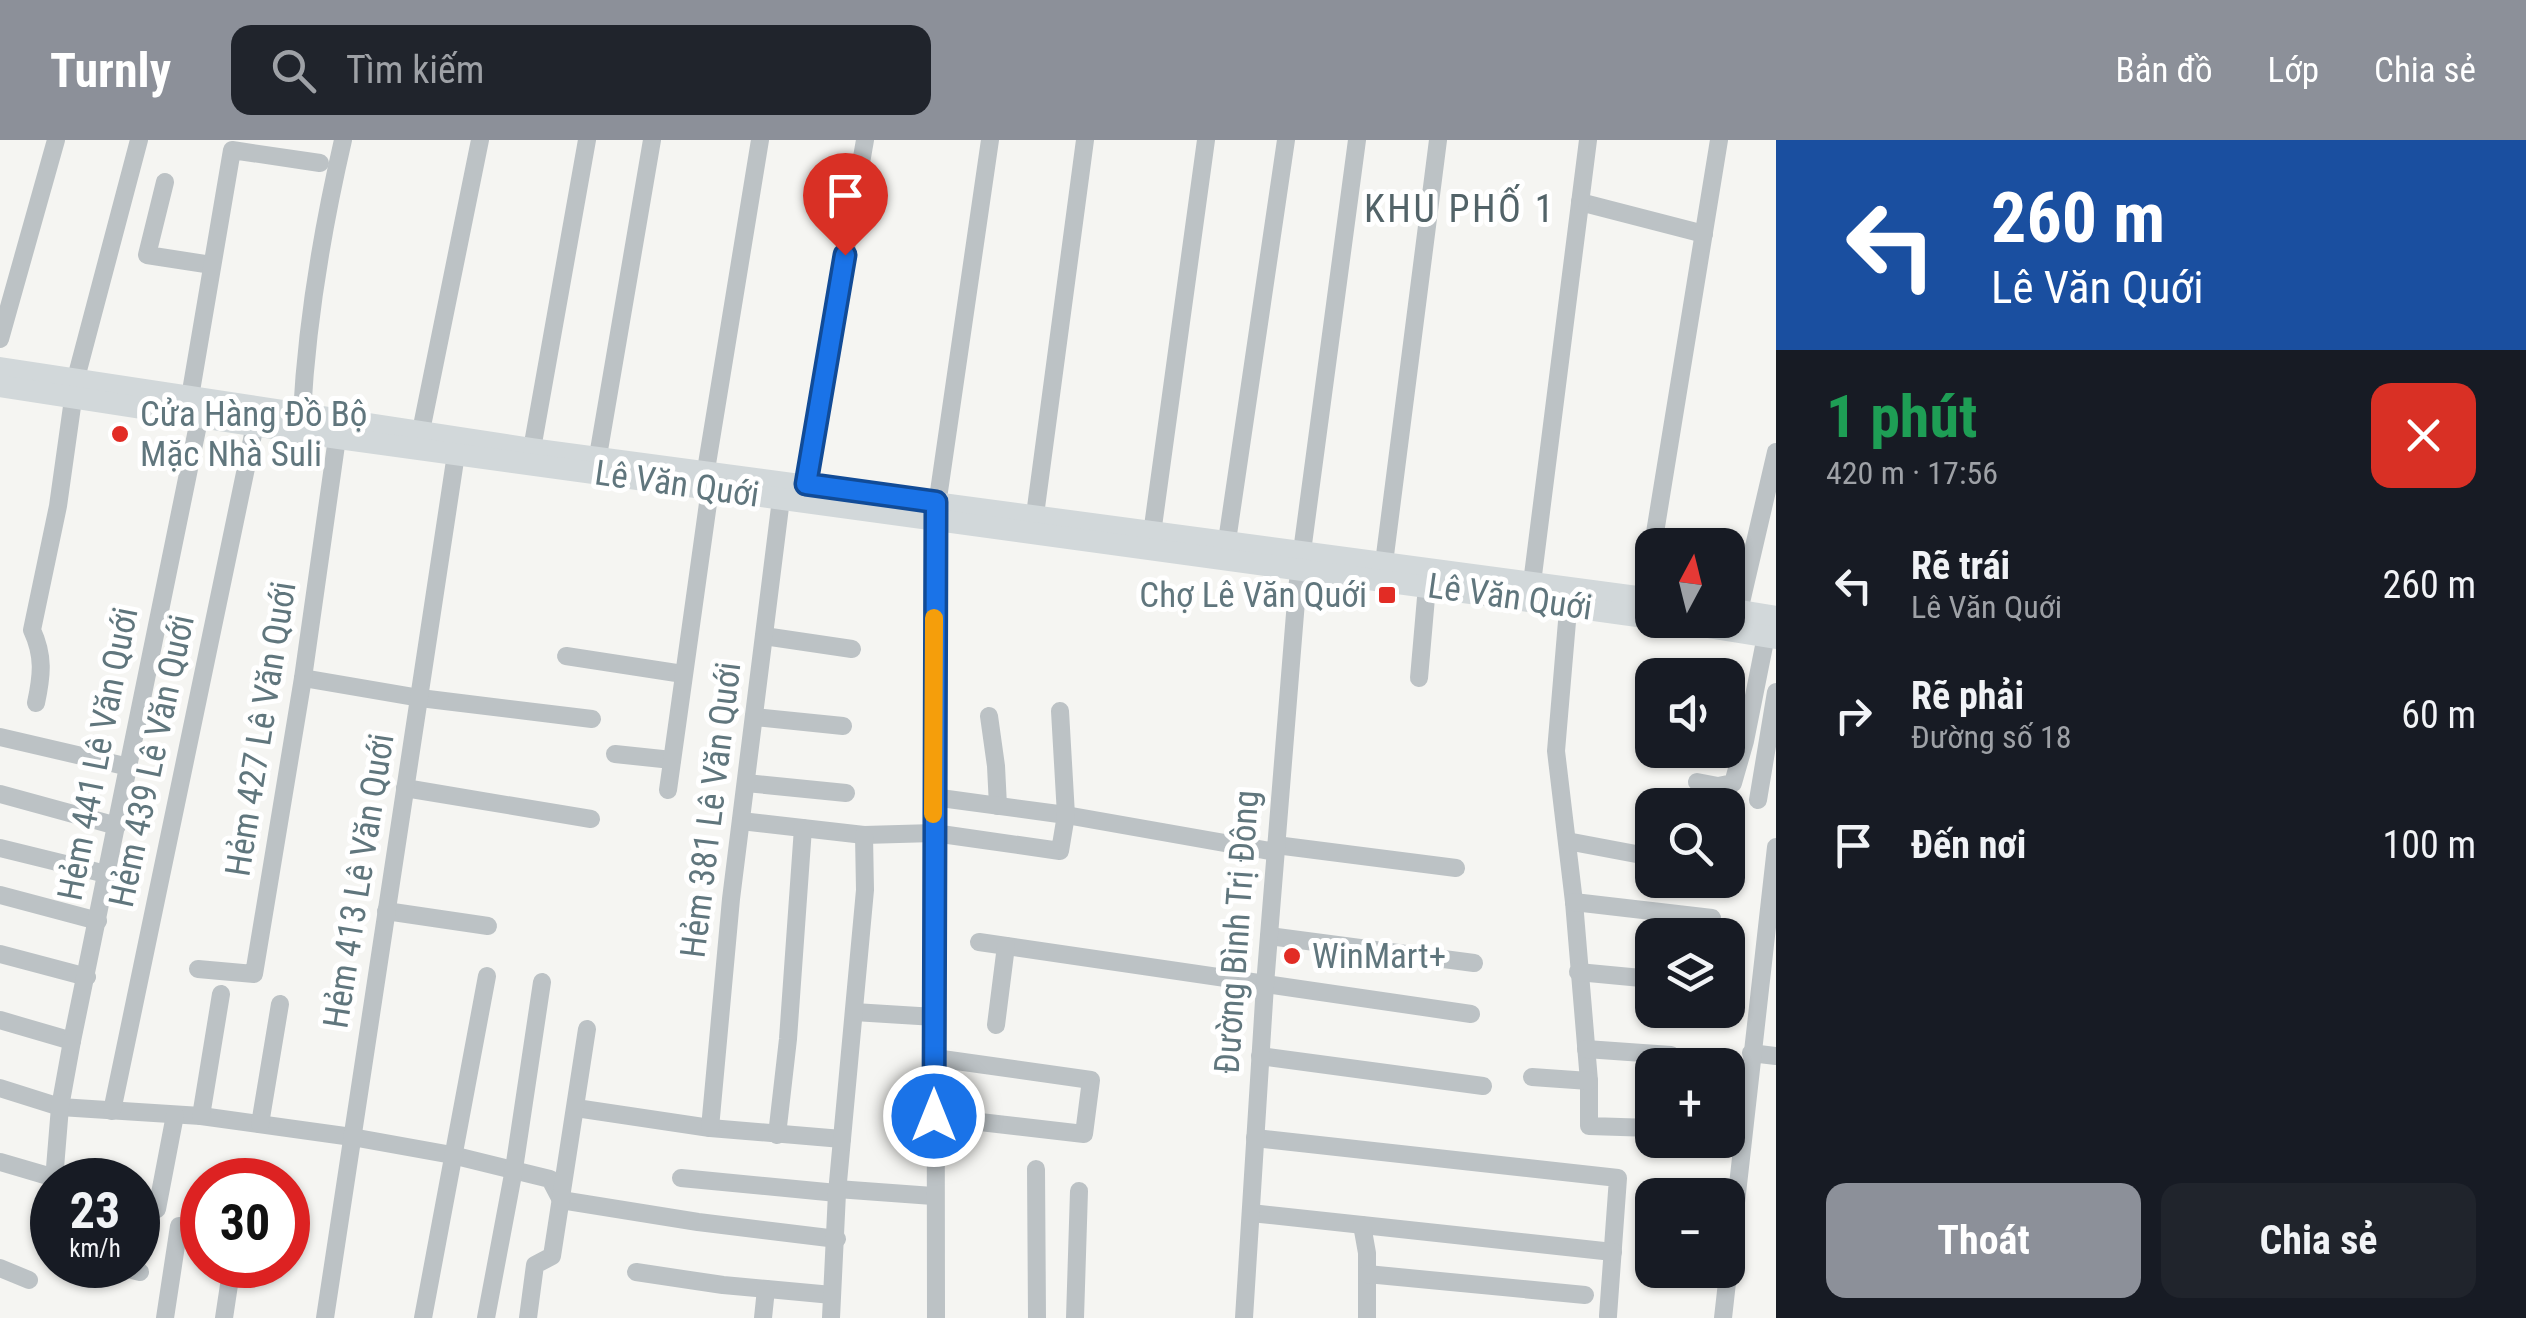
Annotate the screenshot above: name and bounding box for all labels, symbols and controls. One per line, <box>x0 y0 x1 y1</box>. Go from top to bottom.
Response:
search box <box>231 25 931 115</box>
text: Turnly <box>50 42 171 99</box>
icon: search <box>266 43 321 98</box>
text: Tìm kiếm <box>346 48 484 92</box>
text: Bản đồ <box>2116 50 2213 91</box>
text: Lớp <box>2268 50 2319 91</box>
text: Chia sẻ <box>2374 50 2476 91</box>
pin <box>803 153 888 256</box>
icon: arrive <box>818 168 873 223</box>
text: 260 m <box>1991 177 2165 259</box>
icon: left <box>1826 180 1956 310</box>
district label: KHU PHỐ 1 <box>1364 184 1556 231</box>
text: Lê Văn Quới <box>1991 261 2204 314</box>
text: 1 phút <box>1826 381 1977 452</box>
button: close <box>2371 383 2476 488</box>
place label: Cửa Hàng Đồ Bộ Mặc Nhà Suli <box>140 394 367 475</box>
marker: Cửa Hàng Đồ Bộ Mặc Nhà Suli <box>109 423 131 445</box>
street label: Lê Văn Quới <box>592 452 762 516</box>
text: 420 m · 17:56 <box>1826 454 1998 492</box>
north arrow <box>1635 528 1745 638</box>
map controls <box>1635 528 1745 1288</box>
text: Rẽ trái <box>1911 544 2010 588</box>
icon: left <box>1826 558 1881 613</box>
text: 260 m <box>2382 563 2476 607</box>
street label: Lê Văn Quới <box>1425 565 1595 629</box>
place label: Chợ Lê Văn Quới <box>1139 575 1367 616</box>
street label: Hẻm 427 Lê Văn Quới <box>217 579 305 879</box>
marker: Chợ Lê Văn Quới <box>1376 584 1398 606</box>
text: Lê Văn Quới <box>1911 588 2062 626</box>
street label: Hẻm 441 Lê Văn Quới <box>49 604 147 904</box>
street label: Hẻm 439 Lê Văn Quới <box>101 611 203 911</box>
button: sound <box>1635 658 1745 768</box>
street label: Hẻm 381 Lê Văn Quới <box>673 660 749 960</box>
text: Rẽ phải <box>1911 674 2024 718</box>
icon: right <box>1826 688 1881 743</box>
text: 60 m <box>2401 693 2476 737</box>
text: Đường số 18 <box>1911 718 2072 756</box>
street label: Hẻm 413 Lê Văn Quới <box>315 731 403 1031</box>
button: search <box>1635 788 1745 898</box>
street label: Đường Bình Trị Đông <box>1207 789 1267 1075</box>
icon: arrive <box>1826 818 1881 873</box>
text: Đến nơi <box>1911 823 2026 867</box>
text: 100 m <box>2382 823 2476 867</box>
button: layers <box>1635 918 1745 1028</box>
place label: WinMart+ <box>1312 936 1446 977</box>
marker: WinMart+ <box>1281 945 1303 967</box>
button: + <box>1635 1048 1745 1158</box>
position arrow <box>882 1064 986 1168</box>
speed limit sign: 30 <box>180 1158 310 1288</box>
button: − <box>1635 1178 1745 1288</box>
text: 23 <box>70 1182 120 1240</box>
button: Thoát <box>1826 1183 2141 1298</box>
button: Chia sẻ <box>2161 1183 2476 1298</box>
text: km/h <box>69 1234 121 1263</box>

